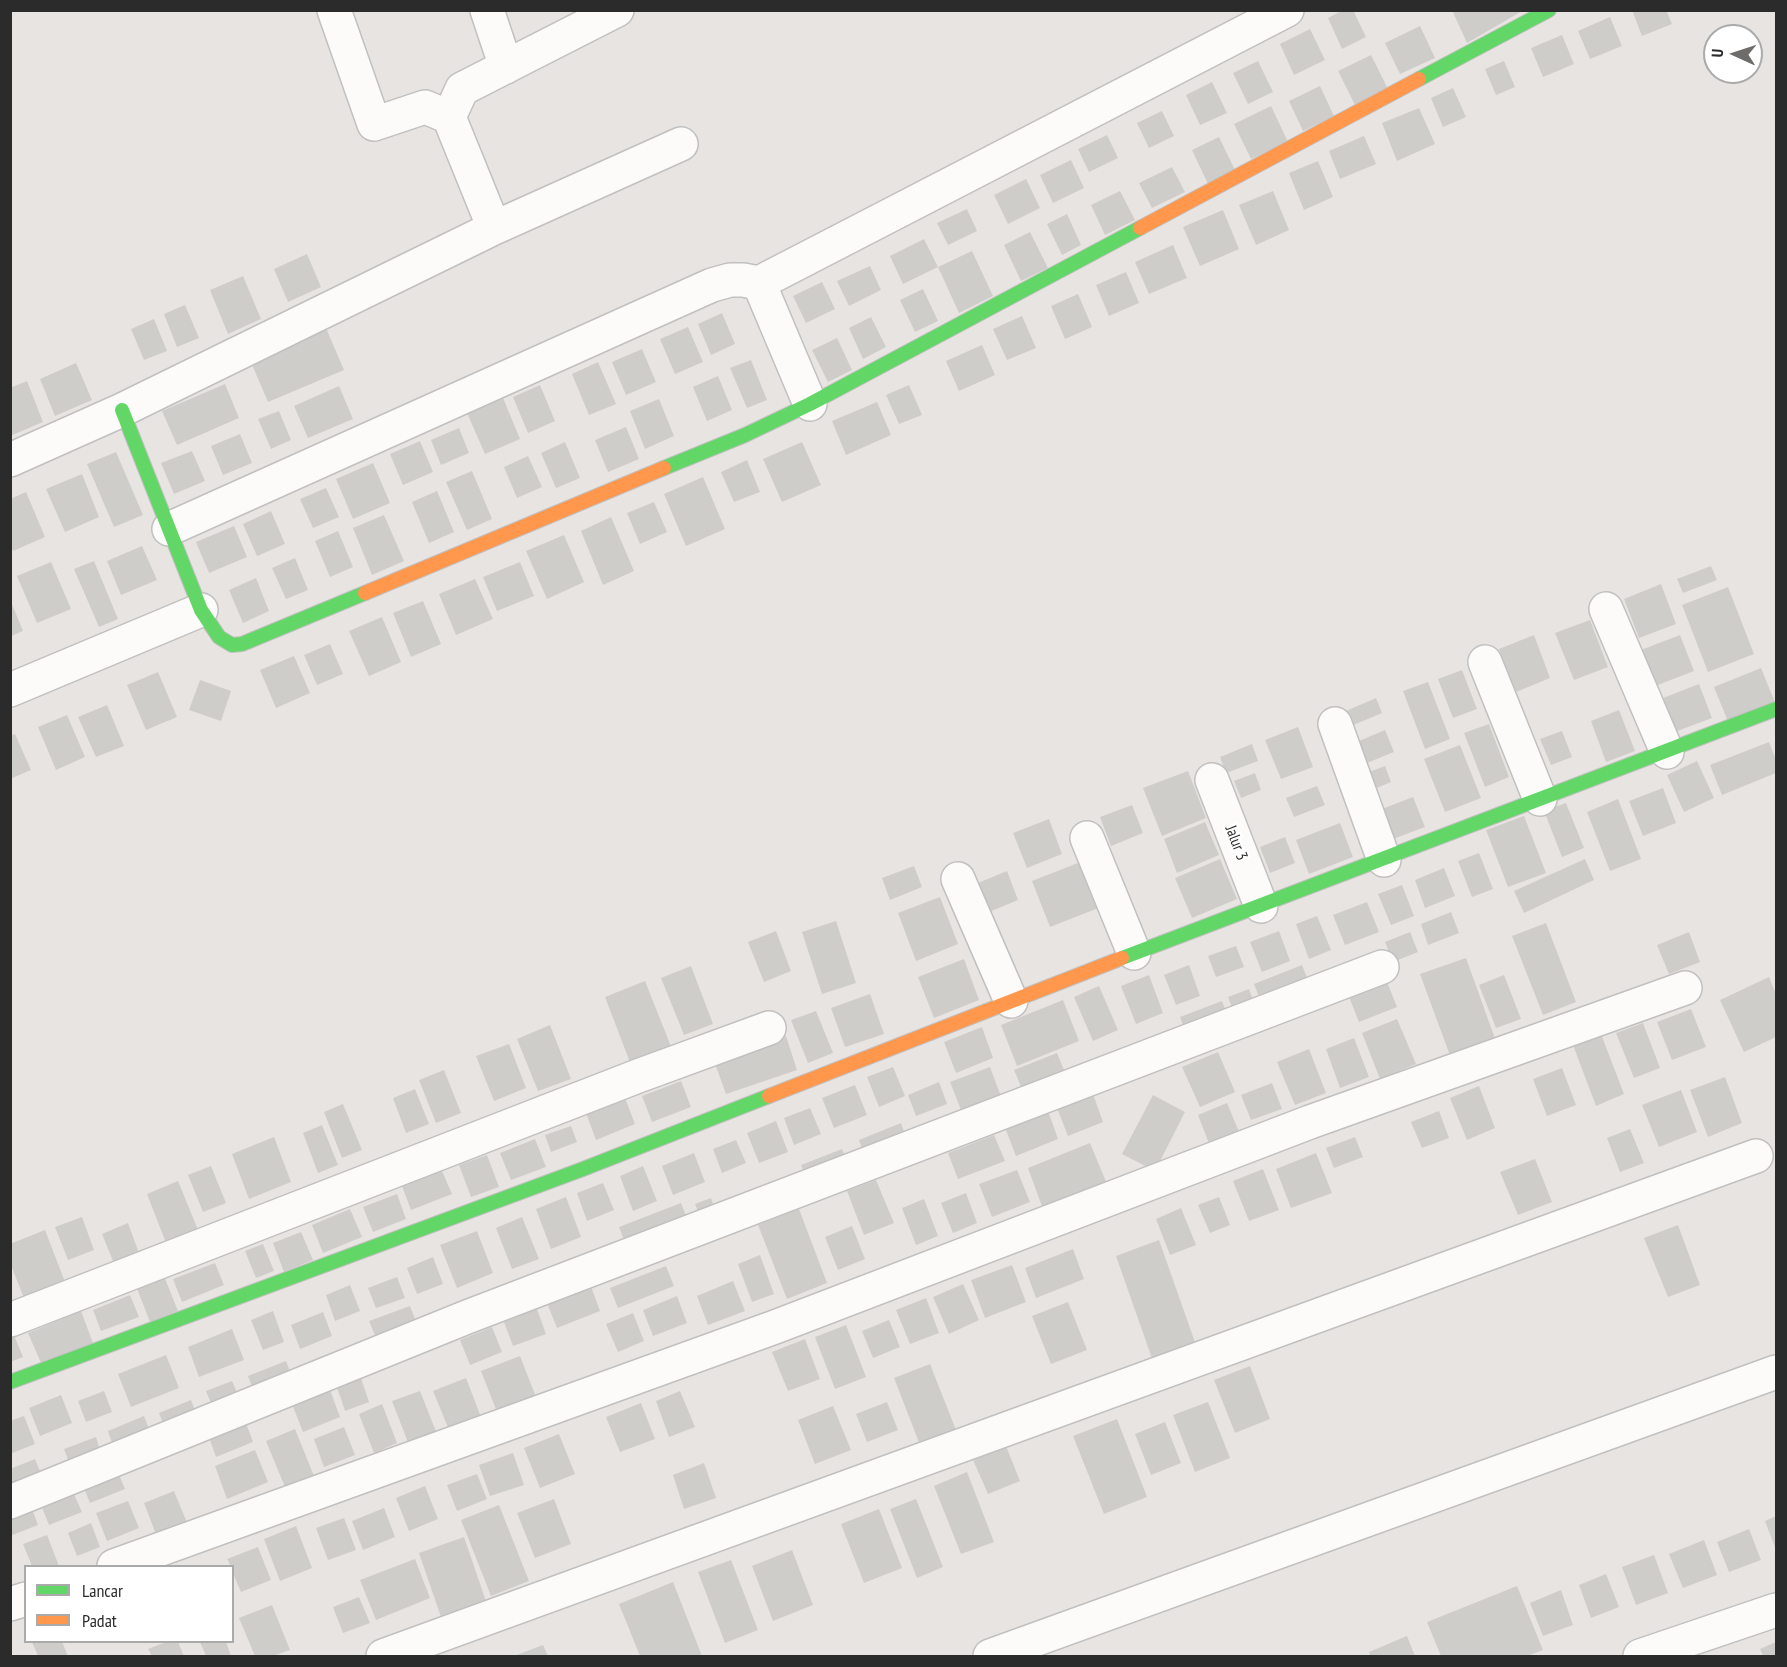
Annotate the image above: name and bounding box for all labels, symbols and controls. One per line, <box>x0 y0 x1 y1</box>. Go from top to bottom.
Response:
north arrow <box>1703 24 1763 84</box>
text: U <box>1707 49 1727 58</box>
street label: Jalur 3 <box>1221 823 1251 863</box>
legend <box>24 1565 234 1643</box>
text: Lancar <box>82 1579 123 1602</box>
text: Padat <box>82 1609 117 1632</box>

